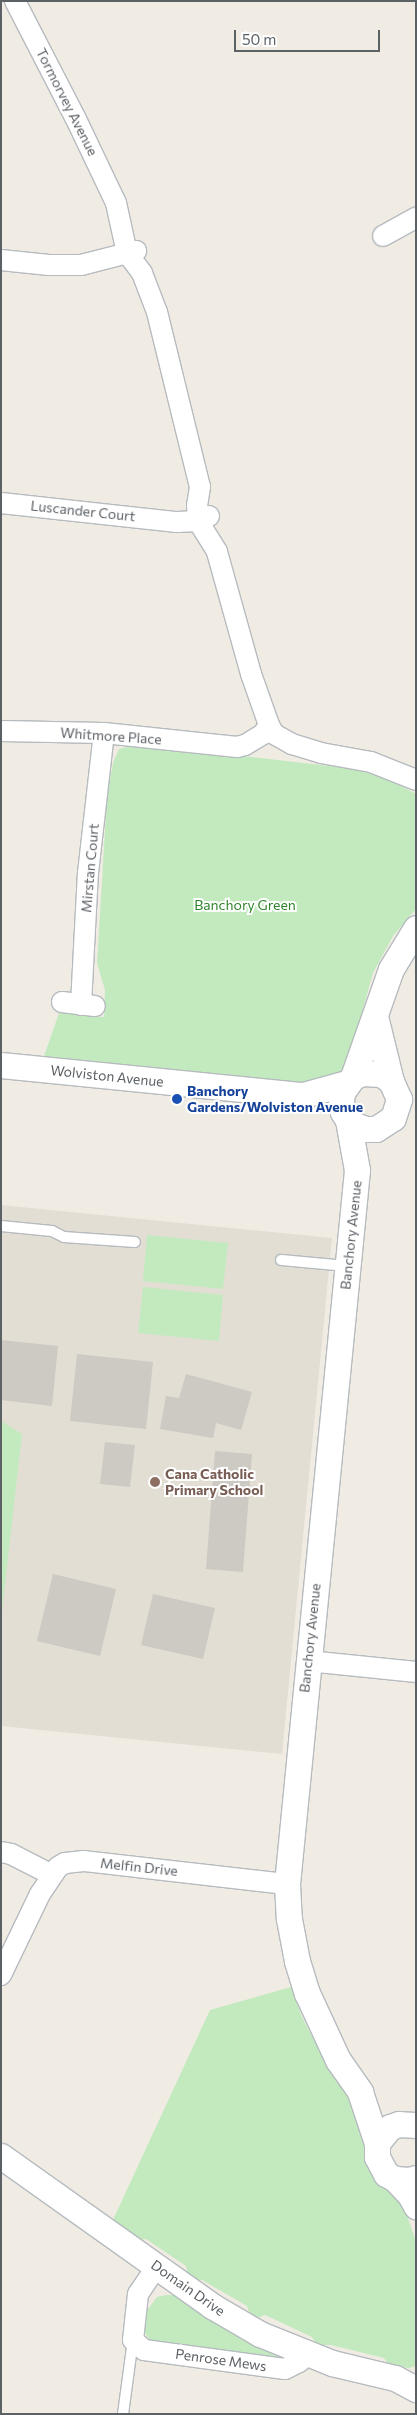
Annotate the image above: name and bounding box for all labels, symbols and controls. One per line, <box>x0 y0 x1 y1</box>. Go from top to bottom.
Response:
scale bar <box>237 20 383 52</box>
text: 50 m <box>242 30 276 48</box>
street label: Tormorvey Avenue <box>33 45 101 159</box>
street label: Luscander Court <box>30 497 136 525</box>
street label: Whitmore Place <box>60 724 162 748</box>
street label: Mirstan Court <box>78 823 102 913</box>
park label: Banchory Green <box>194 897 296 913</box>
street label: Wolviston Avenue <box>50 1062 164 1090</box>
place label: Banchory Gardens/Wolviston Avenue <box>187 1083 363 1116</box>
marker: Banchory Gardens/Wolviston Avenue <box>171 1093 183 1105</box>
street label: Banchory Avenue <box>337 1179 365 1291</box>
place label: Cana Catholic Primary School <box>165 1466 263 1498</box>
marker: Cana Catholic Primary School <box>149 1476 161 1488</box>
street label: Banchory Avenue <box>296 1582 324 1694</box>
street label: Melfin Drive <box>99 1855 179 1879</box>
street label: Domain Drive <box>148 2256 228 2320</box>
street label: Penrose Mews <box>174 2345 268 2375</box>

